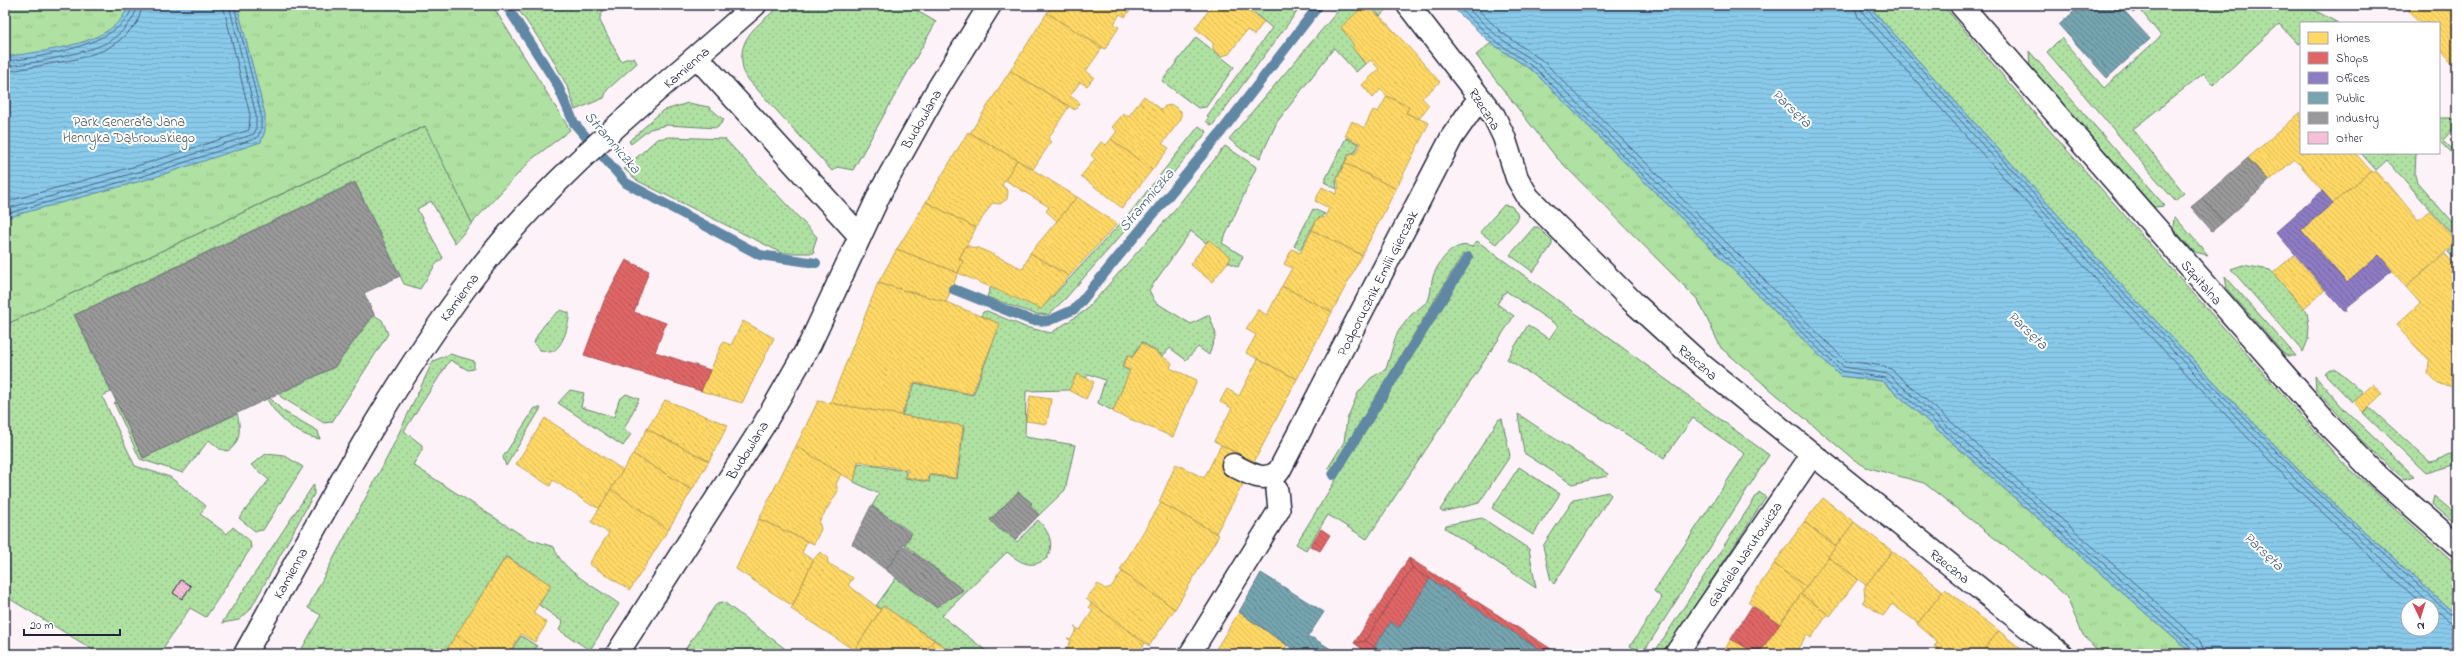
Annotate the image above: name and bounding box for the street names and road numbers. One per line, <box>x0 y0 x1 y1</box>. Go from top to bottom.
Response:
street label: Kamienna <box>659 42 715 94</box>
street label: Rzeczna <box>1462 85 1505 135</box>
street label: Budowlana <box>896 86 948 154</box>
street label: Podporucznik Emilii Gierczak <box>1332 206 1425 360</box>
street label: Szpitalna <box>2175 256 2227 310</box>
street label: Kamienna <box>435 269 485 326</box>
street label: Rzeczna <box>1672 340 1722 386</box>
street label: Budowlana <box>721 417 775 485</box>
street label: Gabriela Narutowicza <box>1702 498 1788 612</box>
street label: Kamienna <box>269 544 314 603</box>
street label: Rzeczna <box>1924 545 1974 590</box>

